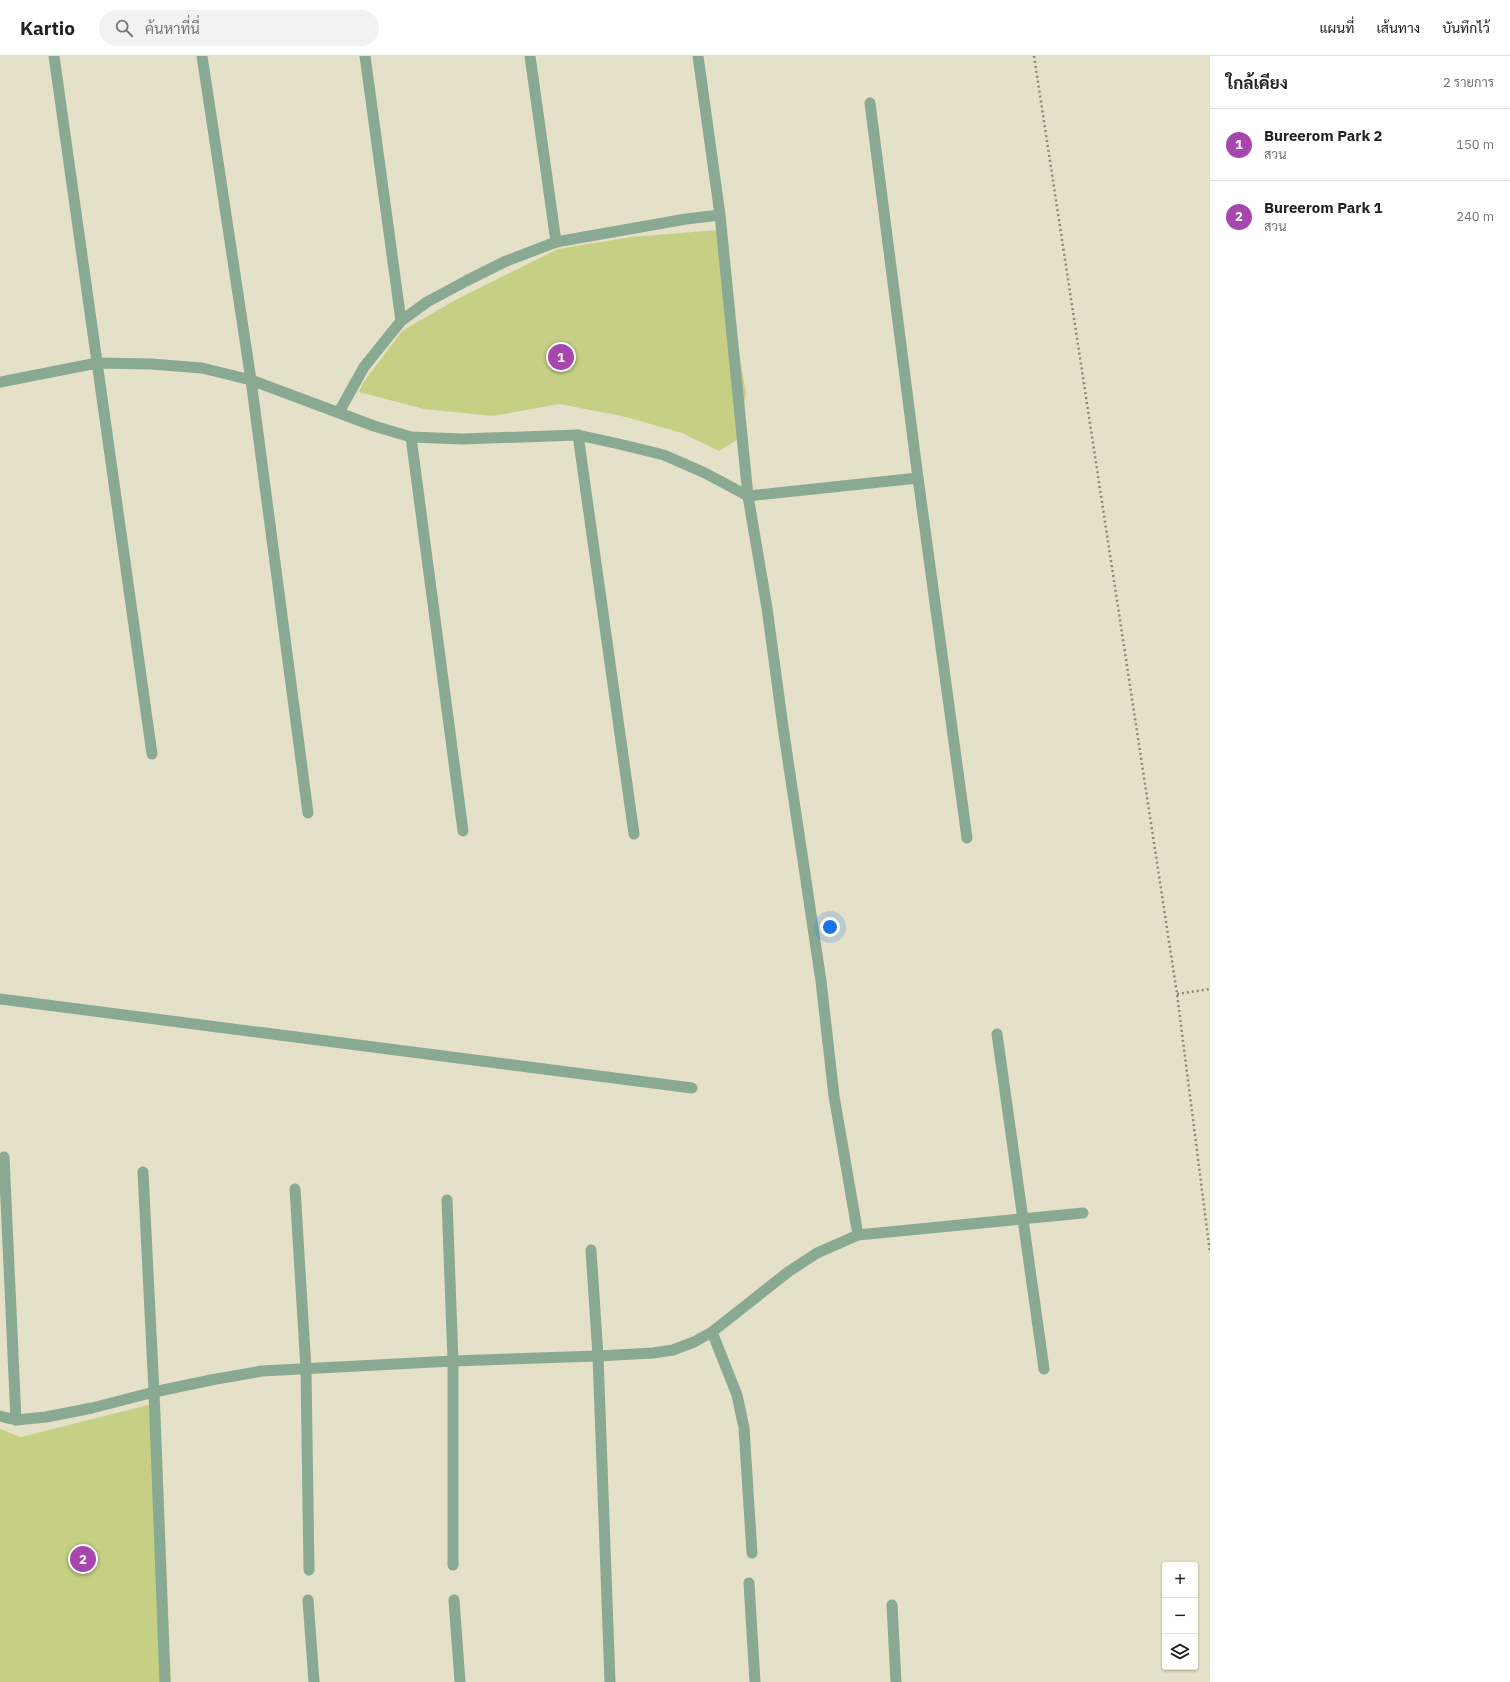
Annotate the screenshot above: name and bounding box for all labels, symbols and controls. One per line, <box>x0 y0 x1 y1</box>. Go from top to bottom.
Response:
search box <box>99 10 379 46</box>
text: Kartio <box>20 16 75 40</box>
icon: search <box>113 17 135 39</box>
text: ค้นหาที่นี่ <box>145 19 200 38</box>
text: แผนที่ <box>1319 19 1354 37</box>
text: เส้นทาง <box>1376 19 1420 37</box>
text: บันทึกไว้ <box>1442 19 1490 37</box>
text: ใกล้เคียง <box>1226 72 1288 94</box>
text: 2 รายการ <box>1443 74 1494 91</box>
text: Bureerom Park 2 <box>1264 126 1383 145</box>
text: 1 <box>1235 136 1243 153</box>
text: 150 m <box>1456 136 1494 153</box>
text: สวน <box>1264 146 1286 163</box>
text: Bureerom Park 1 <box>1264 198 1383 217</box>
text: 2 <box>1235 208 1243 225</box>
text: 240 m <box>1456 208 1494 225</box>
text: สวน <box>1264 218 1286 235</box>
pin: 1 <box>548 342 574 372</box>
your location <box>820 917 840 937</box>
pin: 2 <box>70 1544 96 1574</box>
map controls <box>1162 1562 1198 1670</box>
button: + <box>1162 1562 1198 1598</box>
button: − <box>1162 1598 1198 1634</box>
button: layers <box>1162 1634 1198 1670</box>

